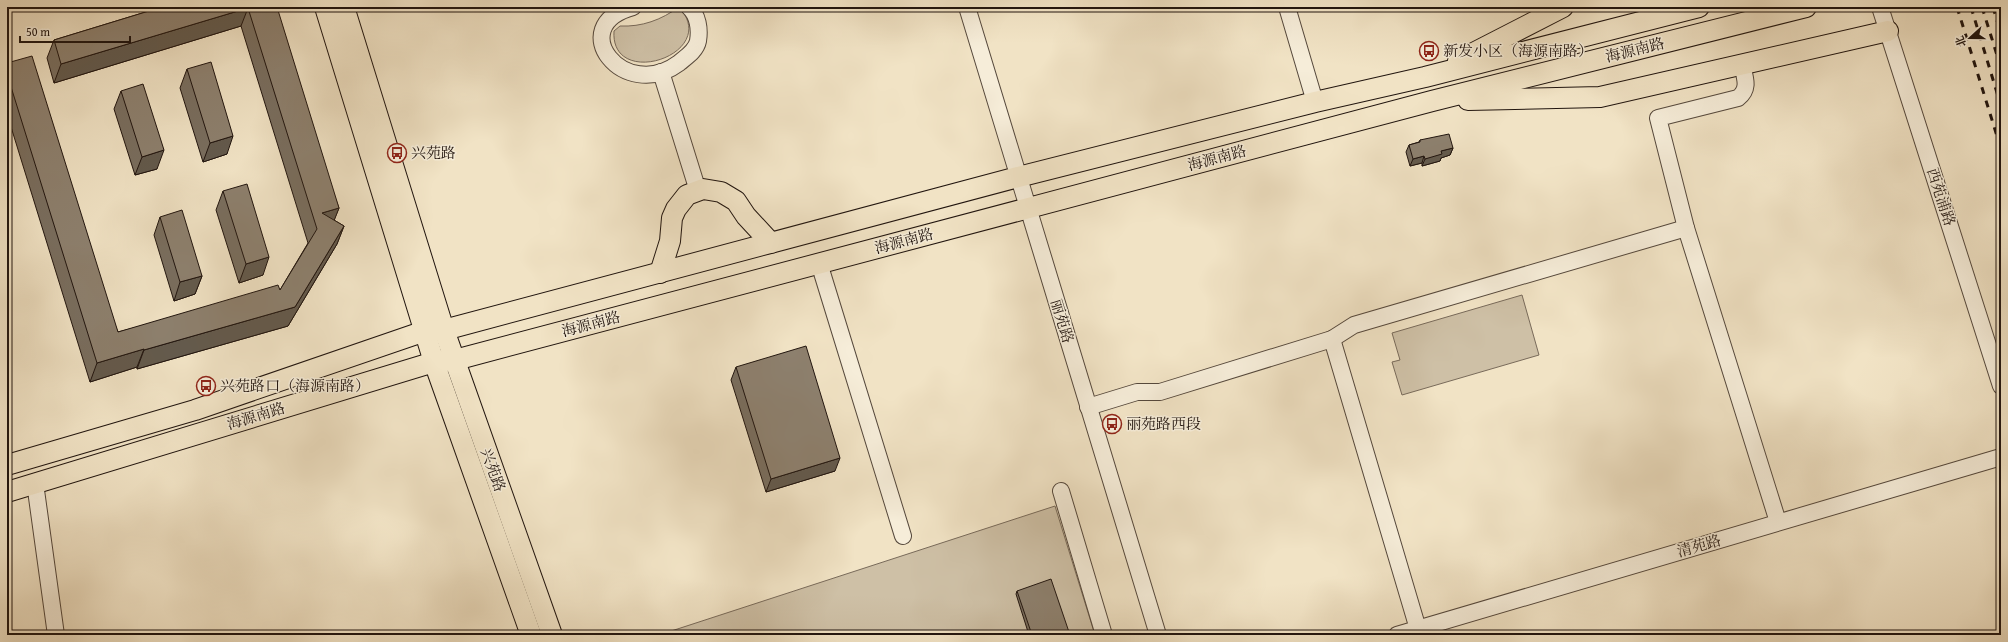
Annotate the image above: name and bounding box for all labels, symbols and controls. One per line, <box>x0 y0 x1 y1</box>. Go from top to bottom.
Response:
scale bar <box>20 18 130 44</box>
north arrow <box>1950 18 1990 58</box>
text: 50 m <box>26 23 50 40</box>
street label: 海源南路 <box>1603 32 1667 67</box>
text: 北 <box>1951 34 1970 50</box>
bus stop icon: 新发小区（海源南路） <box>1418 40 1440 62</box>
place label: 新发小区（海源南路） <box>1443 40 1593 61</box>
street label: 海源南路 <box>1185 140 1249 175</box>
bus stop icon: 兴苑路 <box>386 142 408 164</box>
place label: 兴苑路 <box>411 142 456 163</box>
street label: 西苑浦路 <box>1922 165 1961 229</box>
street label: 海源南路 <box>872 223 936 258</box>
street label: 丽苑路 <box>1046 296 1079 345</box>
street label: 海源南路 <box>559 306 623 341</box>
bus stop icon: 兴苑路口（海源南路） <box>195 375 217 397</box>
place label: 兴苑路口（海源南路） <box>220 375 370 396</box>
street label: 海源南路 <box>224 397 288 434</box>
bus stop icon: 丽苑路西段 <box>1101 413 1123 435</box>
place label: 丽苑路西段 <box>1126 413 1201 434</box>
street label: 兴苑路 <box>476 445 511 495</box>
street label: 清苑路 <box>1674 529 1723 562</box>

